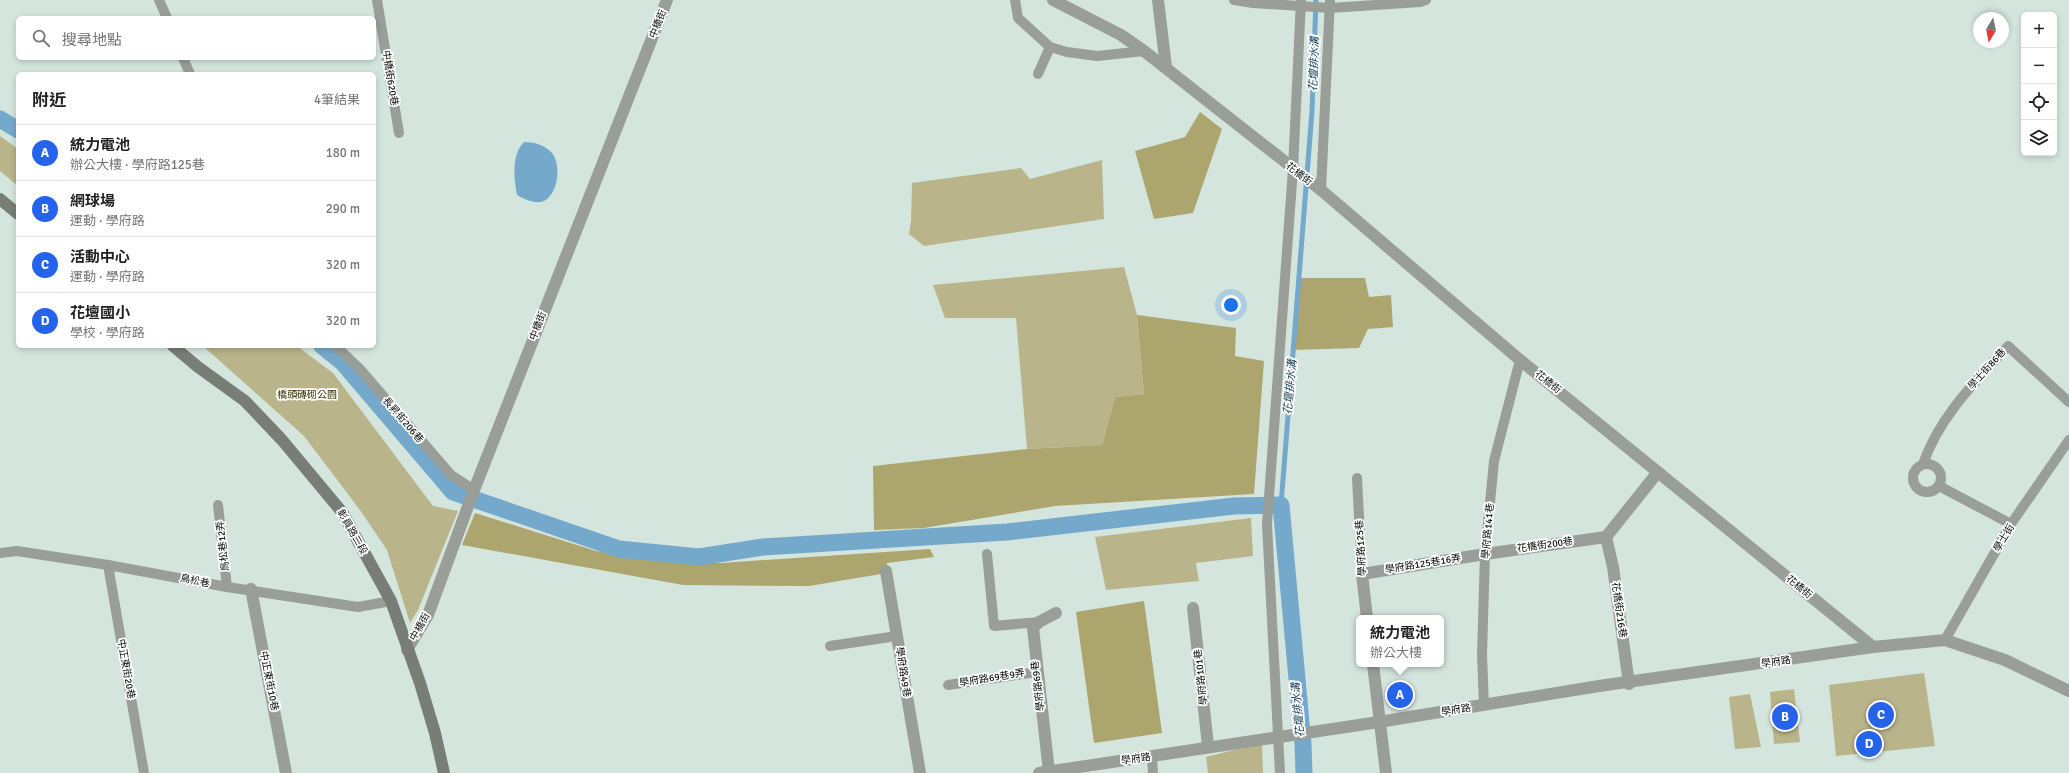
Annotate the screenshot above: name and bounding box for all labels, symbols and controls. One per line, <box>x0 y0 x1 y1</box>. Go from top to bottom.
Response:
street label: 中橋街 <box>647 8 669 40</box>
north arrow <box>1973 12 2009 48</box>
map controls <box>2021 12 2057 156</box>
button: + <box>2021 12 2057 48</box>
search box <box>16 16 376 60</box>
icon: search <box>30 27 52 49</box>
text: 搜尋地點 <box>62 31 122 49</box>
water label: 花壇排水溝 <box>1307 34 1322 92</box>
button: − <box>2021 48 2057 84</box>
street label: 中橋街620巷 <box>380 49 400 107</box>
button: locate <box>2021 84 2057 120</box>
text: 附近 <box>32 90 66 111</box>
text: 4筆結果 <box>314 92 360 108</box>
button: layers <box>2021 120 2057 156</box>
text: 統力電池 <box>70 136 130 154</box>
text: A <box>41 145 49 161</box>
text: 180 m <box>326 145 360 161</box>
text: 辦公大樓 · 學府路125巷 <box>70 157 205 173</box>
street label: 花橋街 <box>1283 160 1315 188</box>
text: 網球場 <box>70 192 115 210</box>
text: B <box>41 201 49 217</box>
text: 290 m <box>326 201 360 217</box>
text: 運動 · 學府路 <box>70 213 145 229</box>
text: 活動中心 <box>70 248 130 266</box>
text: C <box>41 257 49 273</box>
text: 320 m <box>326 257 360 273</box>
text: 運動 · 學府路 <box>70 269 145 285</box>
your location <box>1221 295 1241 315</box>
text: 花壇國小 <box>70 304 130 322</box>
street label: 中橋街 <box>527 310 549 342</box>
text: D <box>41 313 49 329</box>
text: 320 m <box>326 313 360 329</box>
text: 學校 · 學府路 <box>70 325 145 341</box>
street label: 學士街86巷 <box>1966 346 2008 392</box>
water label: 花壇排水溝 <box>1281 357 1299 415</box>
street label: 花橋街 <box>1533 368 1563 396</box>
park label: 橋頭磚砌公園 <box>277 389 337 401</box>
street label: 長昇街206巷 <box>380 395 426 445</box>
street label: 學府路141巷 <box>1480 502 1496 560</box>
street label: 彰員路二段 <box>334 507 370 557</box>
street label: 鳥松巷12弄 <box>214 520 232 572</box>
street label: 學府路125巷 <box>1354 520 1368 576</box>
street label: 學士街 <box>1991 522 2017 554</box>
street label: 花橋街200巷 <box>1516 535 1574 555</box>
street label: 學府路125巷16弄 <box>1384 552 1462 576</box>
street label: 鳥松巷 <box>179 572 211 590</box>
street label: 花橋街 <box>1784 573 1814 601</box>
street label: 花橋街216巷 <box>1609 581 1629 639</box>
street label: 中橋街 <box>407 611 433 643</box>
popup <box>1356 615 1444 667</box>
text: 統力電池 <box>1370 624 1430 642</box>
street label: 中正東街20巷 <box>115 638 137 700</box>
text: 辦公大樓 <box>1370 645 1422 661</box>
street label: 學府路49巷 <box>893 646 913 698</box>
street label: 學府路101巷 <box>1192 648 1210 706</box>
street label: 中正東街10巷 <box>257 650 281 712</box>
street label: 學府路 <box>1760 654 1792 670</box>
street label: 學府路69巷 <box>1029 660 1047 712</box>
street label: 學府路69巷9弄 <box>958 667 1026 689</box>
water label: 花壇排水溝 <box>1289 680 1307 738</box>
pin: A <box>1387 680 1413 710</box>
pin: C <box>1868 700 1894 730</box>
street label: 學府路 <box>1440 702 1472 718</box>
pin: B <box>1772 702 1798 732</box>
pin: D <box>1856 729 1882 759</box>
street label: 學府路 <box>1120 751 1152 767</box>

